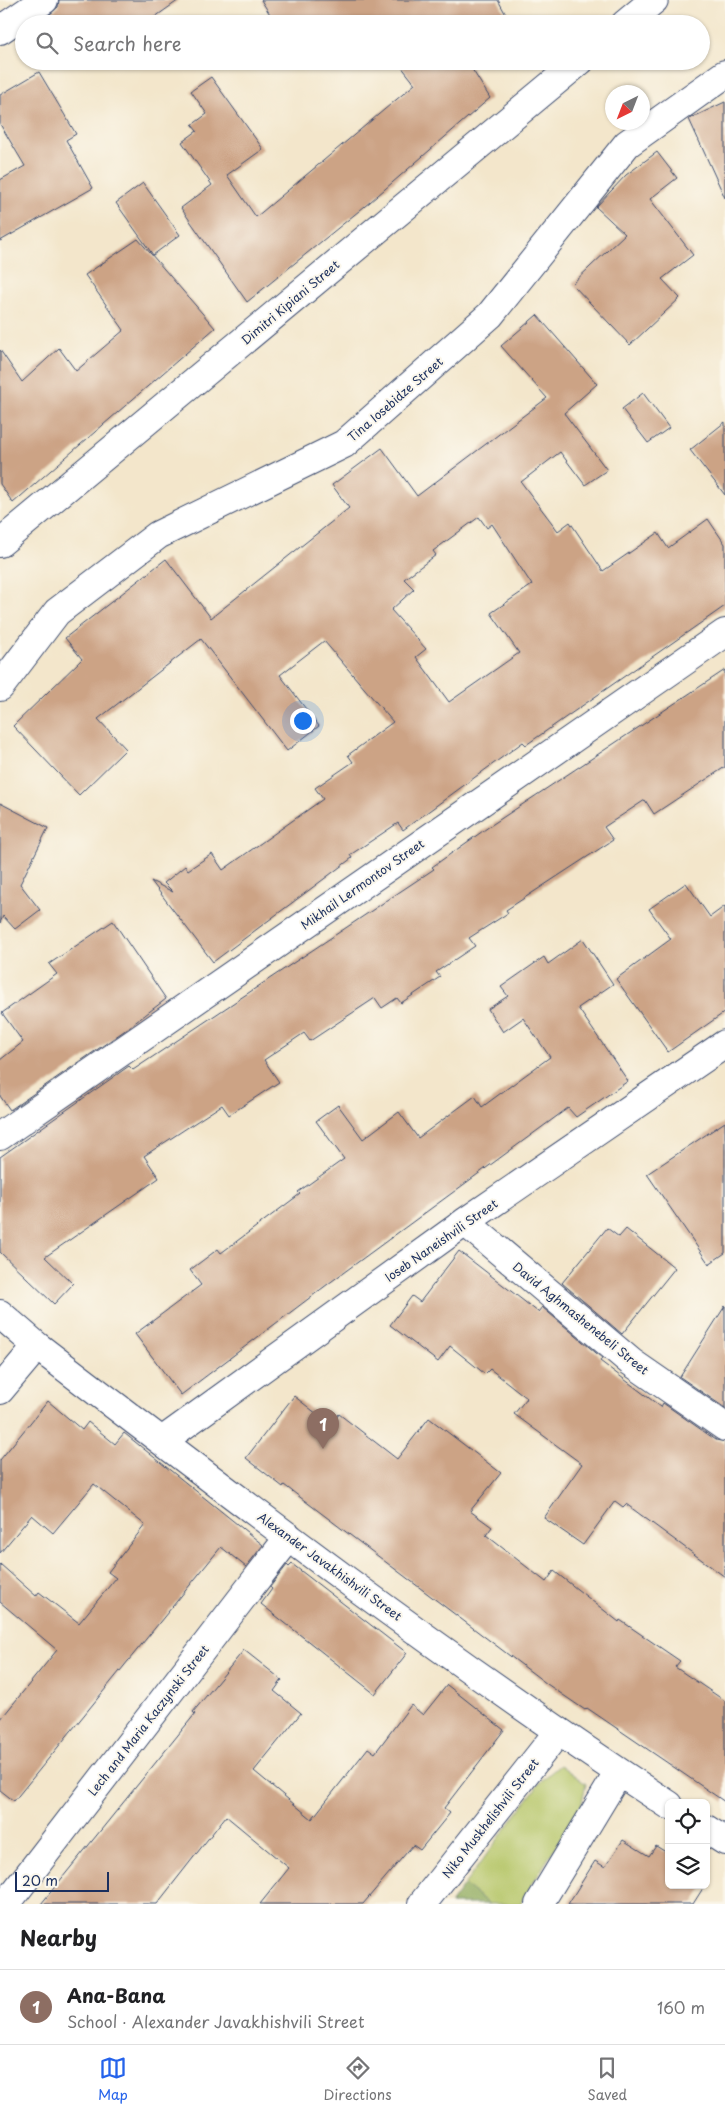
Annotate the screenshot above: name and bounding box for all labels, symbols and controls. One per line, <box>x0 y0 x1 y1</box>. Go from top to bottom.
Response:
search box <box>15 15 710 70</box>
icon: search <box>33 29 61 57</box>
text: Search here <box>73 29 182 57</box>
north arrow <box>605 85 650 130</box>
street label: Dimitri Kipiani Street <box>237 255 343 349</box>
street label: Tina Iosebidze Street <box>343 352 447 446</box>
your location <box>290 708 316 734</box>
street label: Mikhail Lermontov Street <box>297 834 428 934</box>
street label: Ioseb Naneishvili Street <box>381 1194 501 1286</box>
street label: David Aghmashenebeli Street <box>509 1257 653 1379</box>
pin: 1 <box>307 1408 339 1449</box>
street label: Alexander Javakhishvili Street <box>254 1507 406 1625</box>
street label: Lech and Maria Kaczynski Street <box>83 1640 213 1799</box>
street label: Niko Muskhelishvili Street <box>437 1754 543 1882</box>
map controls <box>665 1799 710 1889</box>
button: locate <box>665 1799 710 1844</box>
button: layers <box>665 1844 710 1889</box>
scale bar <box>15 1869 109 1892</box>
text: 20 m <box>22 1870 58 1891</box>
text: Nearby <box>20 1921 97 1953</box>
text: Ana-Bana <box>67 1981 165 2009</box>
text: 1 <box>32 1995 40 2019</box>
text: 160 m <box>657 1995 705 2019</box>
text: School · Alexander Javakhishvili Street <box>67 2009 365 2033</box>
tab: Map <box>98 2054 128 2105</box>
tab: Directions <box>324 2054 392 2105</box>
tab: Saved <box>587 2054 627 2105</box>

